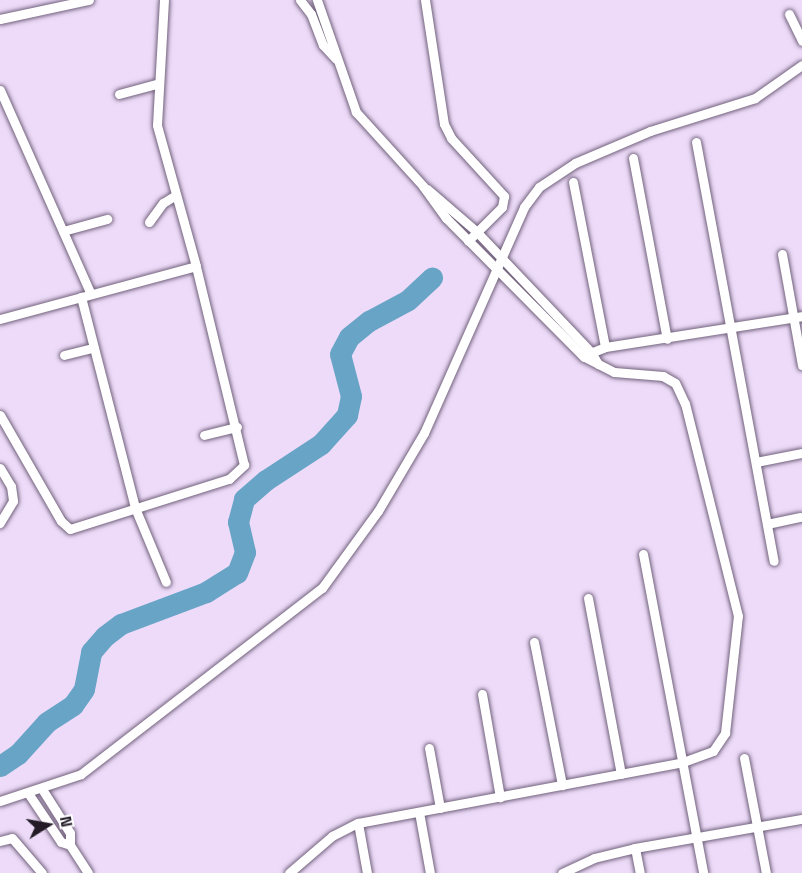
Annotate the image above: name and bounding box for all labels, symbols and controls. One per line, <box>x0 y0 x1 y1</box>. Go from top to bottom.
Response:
north arrow <box>18 795 78 855</box>
text: N <box>55 814 77 829</box>

